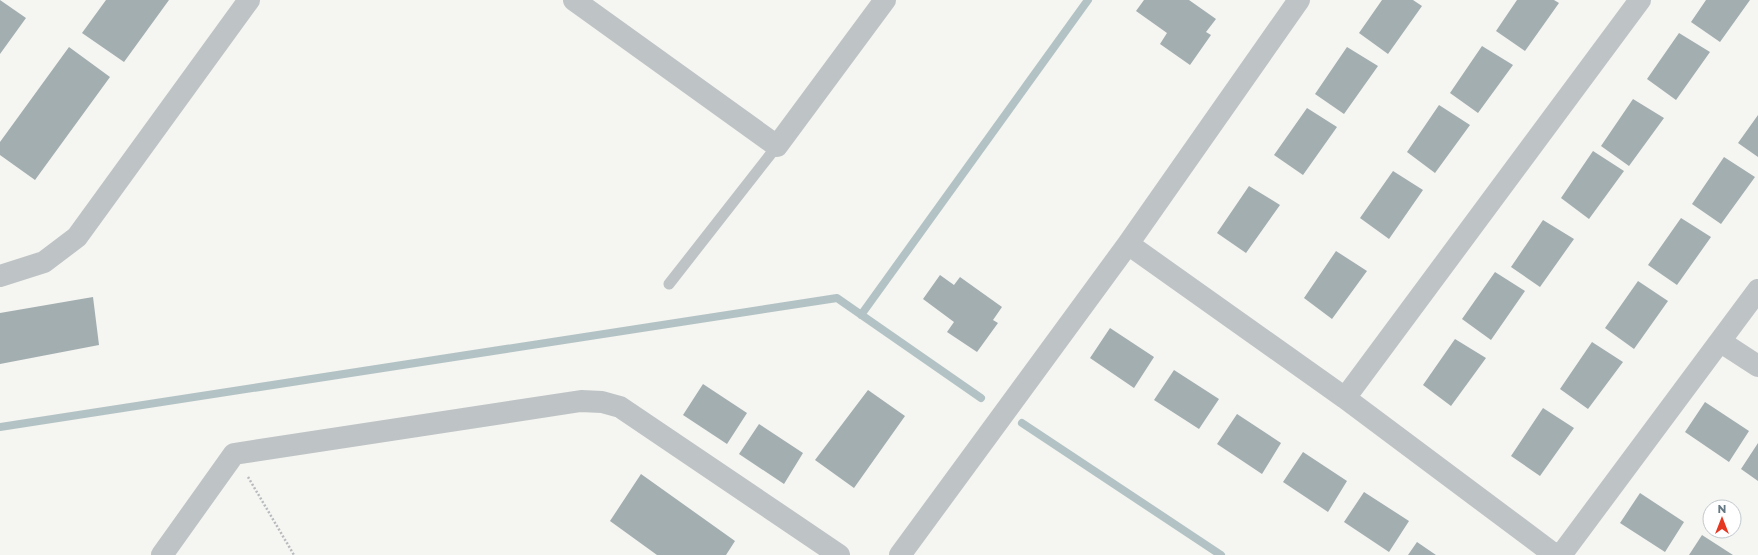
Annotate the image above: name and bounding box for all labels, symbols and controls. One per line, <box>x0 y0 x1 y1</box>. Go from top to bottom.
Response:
north arrow <box>1702 499 1742 539</box>
text: N <box>1718 502 1726 516</box>

